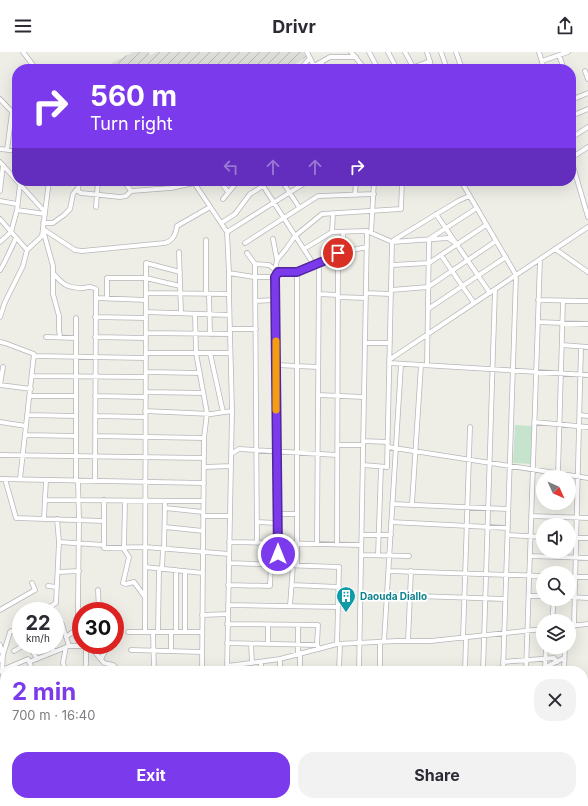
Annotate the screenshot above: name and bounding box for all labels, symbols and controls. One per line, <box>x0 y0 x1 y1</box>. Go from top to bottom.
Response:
icon: menu <box>12 15 34 37</box>
icon: share <box>554 15 576 37</box>
text: Drivr <box>272 16 316 37</box>
text: 560 m <box>90 79 177 113</box>
icon: right <box>24 80 76 132</box>
text: Turn right <box>90 113 173 134</box>
icon: left <box>220 156 242 178</box>
icon: ahead <box>262 156 284 178</box>
icon: ahead <box>304 156 326 178</box>
icon: right <box>346 156 368 178</box>
pin <box>321 236 355 270</box>
icon: arrive <box>327 242 349 264</box>
north arrow <box>536 470 576 510</box>
map controls <box>536 470 576 654</box>
button: sound <box>536 518 576 558</box>
position arrow <box>257 533 299 575</box>
button: search <box>536 566 576 606</box>
building icon: Daouda Diallo <box>335 585 357 613</box>
place label: Daouda Diallo <box>360 590 427 602</box>
speed limit sign: 30 <box>72 602 124 654</box>
text: 22 <box>25 611 51 635</box>
button: layers <box>536 614 576 654</box>
text: km/h <box>26 632 50 644</box>
text: 2 min <box>12 677 76 706</box>
button: close <box>534 679 576 721</box>
text: 700 m · 16:40 <box>12 707 95 723</box>
button: Exit <box>12 752 290 798</box>
button: Share <box>298 752 576 798</box>

